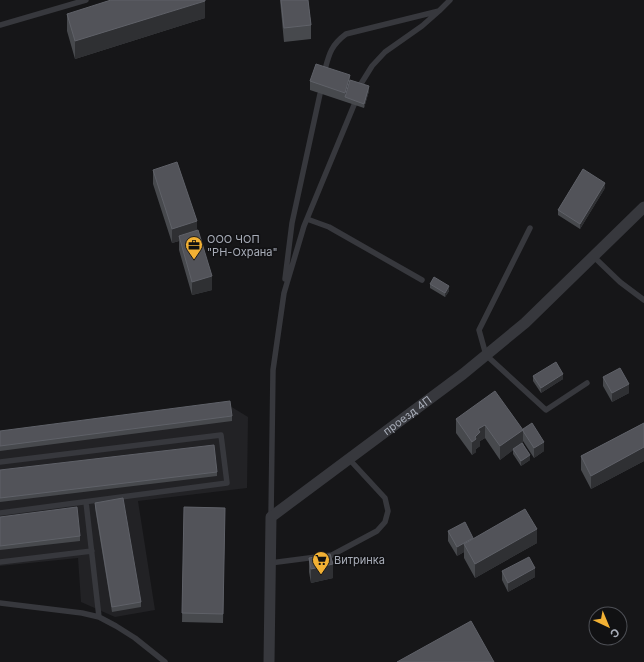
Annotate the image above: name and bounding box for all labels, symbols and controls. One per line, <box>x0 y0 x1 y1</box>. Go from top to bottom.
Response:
place label: ООО ЧОП "РН-Охрана" <box>207 232 278 259</box>
office icon: ООО ЧОП "РН-Охрана" <box>184 235 204 260</box>
street label: проезд 4П <box>380 393 434 438</box>
supermarket icon: Витринка <box>311 550 331 575</box>
place label: Витринка <box>334 553 385 567</box>
north arrow <box>588 606 628 646</box>
text: С <box>607 625 623 641</box>

